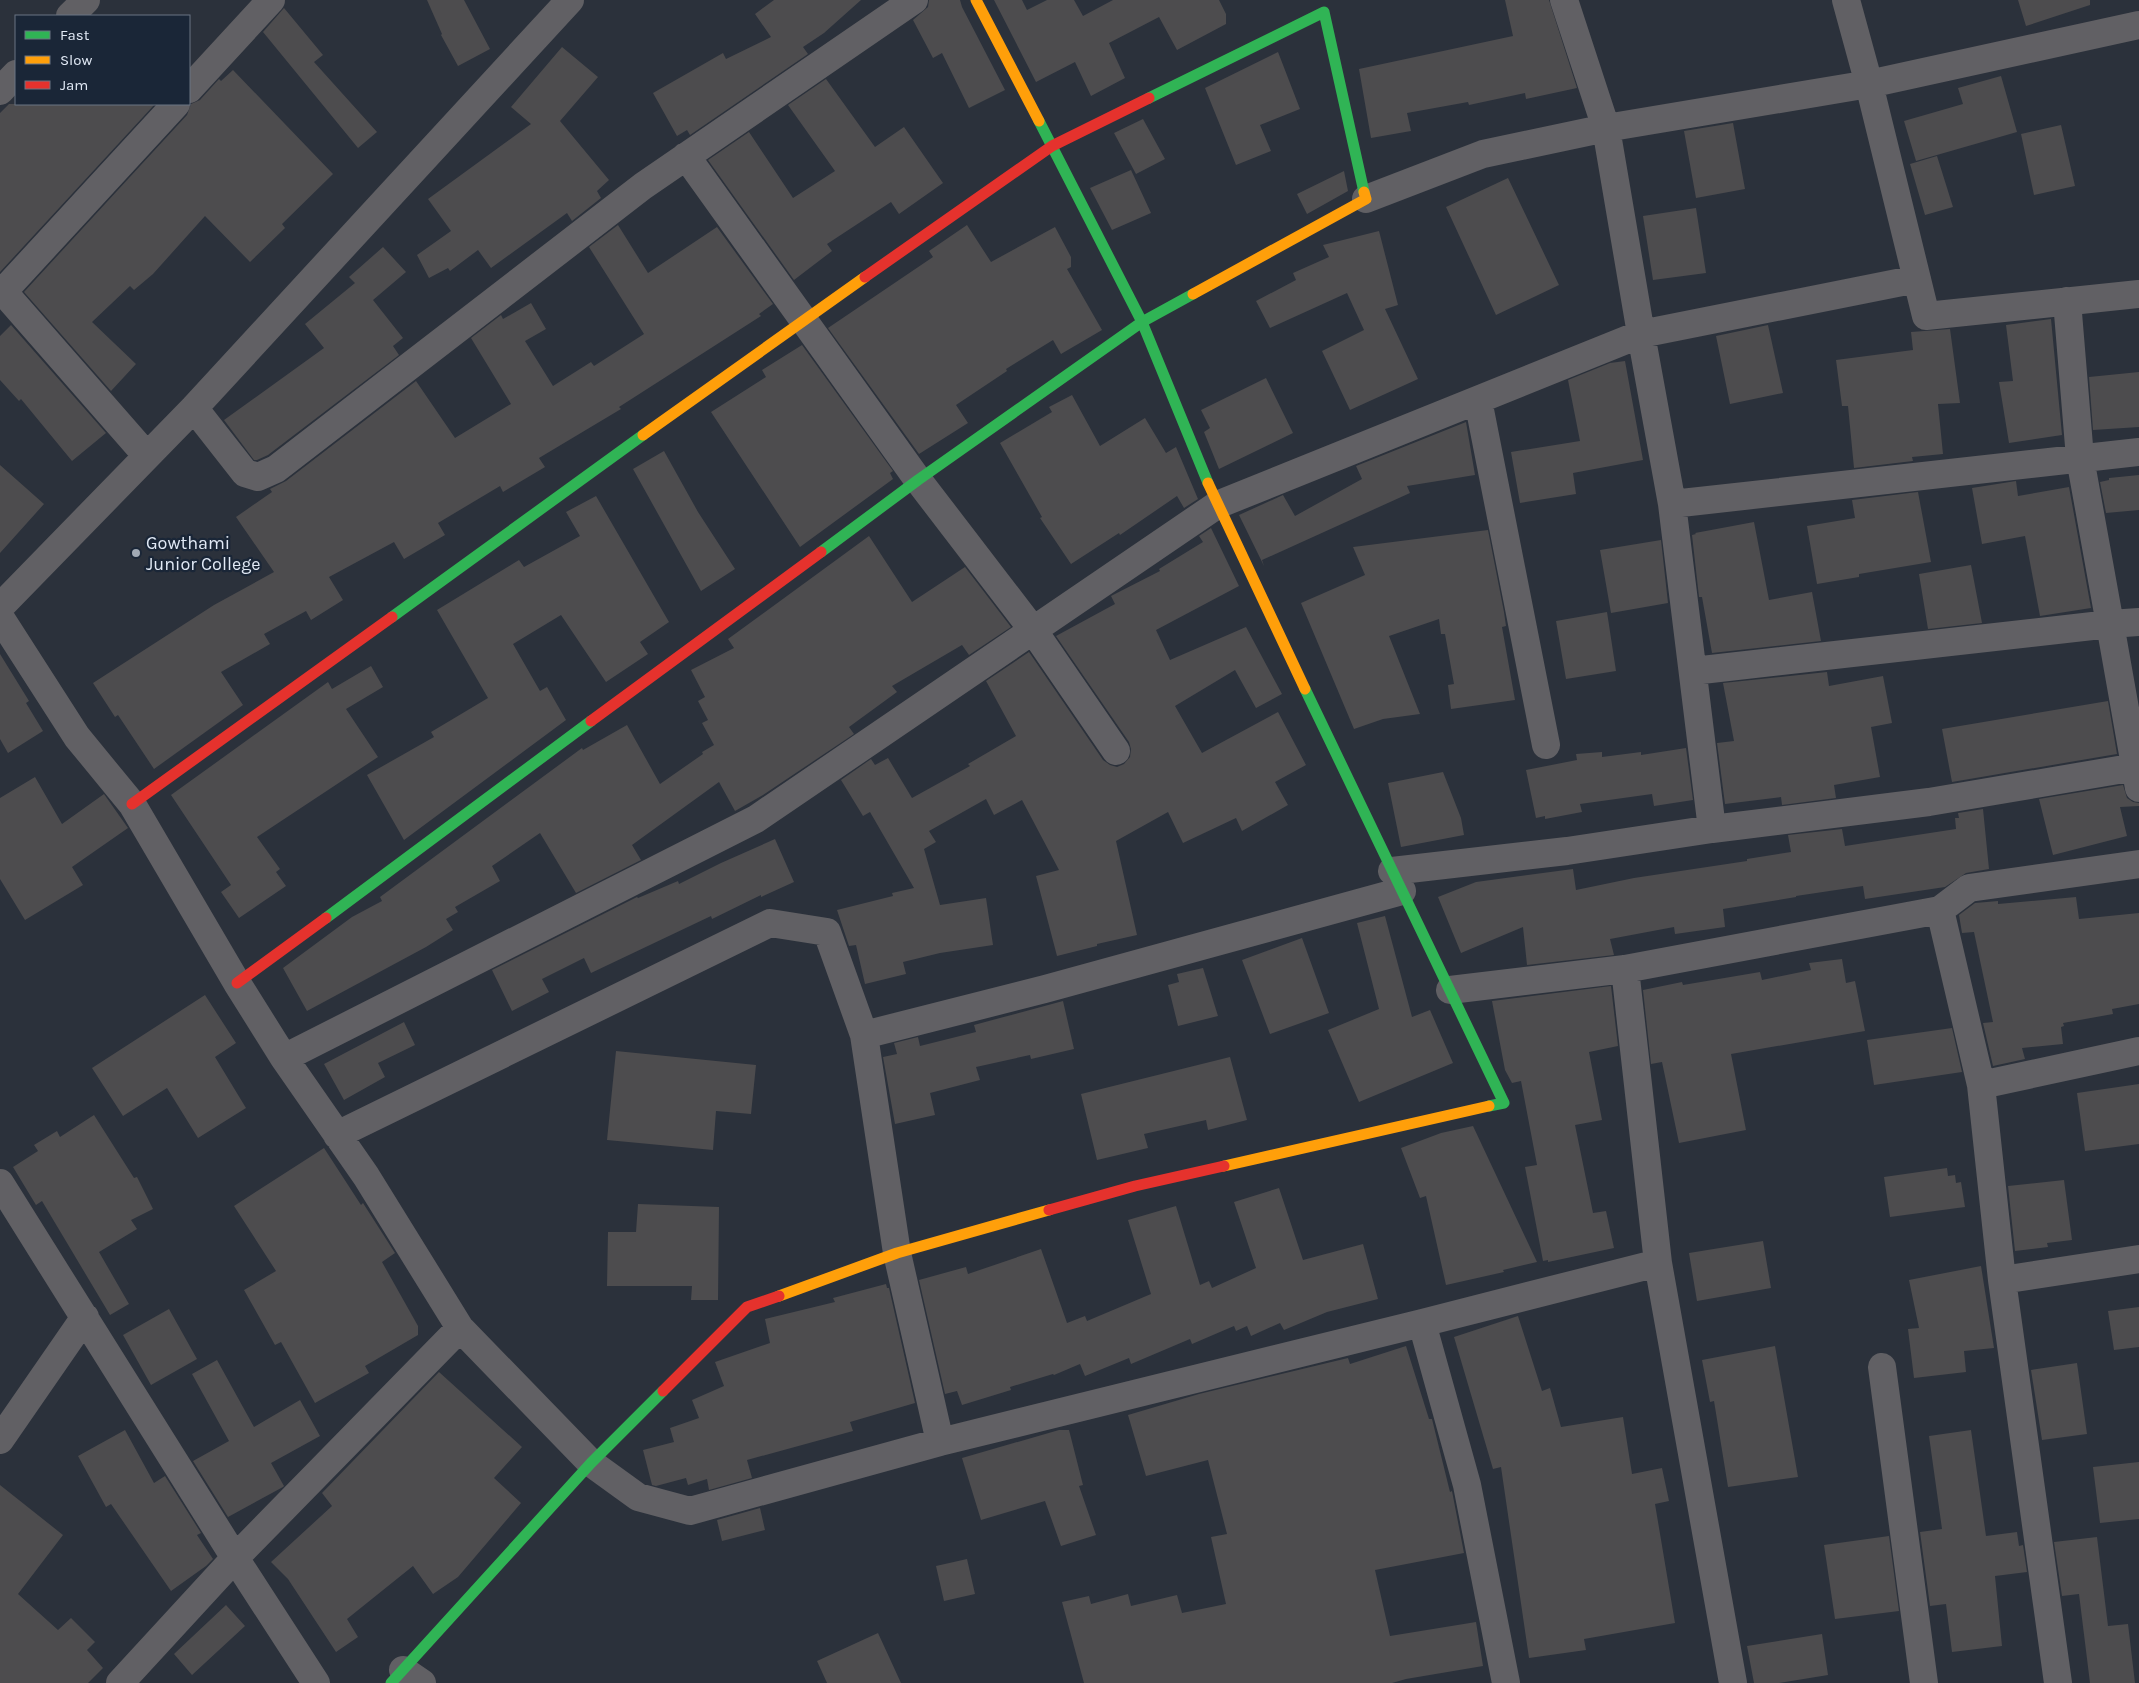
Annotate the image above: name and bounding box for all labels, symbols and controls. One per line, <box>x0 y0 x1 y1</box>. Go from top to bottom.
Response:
legend <box>15 15 190 105</box>
text: Fast <box>60 26 90 44</box>
text: Slow <box>60 51 92 69</box>
text: Jam <box>60 76 88 94</box>
place label: Gowthami Junior College <box>146 532 261 575</box>
marker: Gowthami Junior College <box>130 547 142 559</box>

